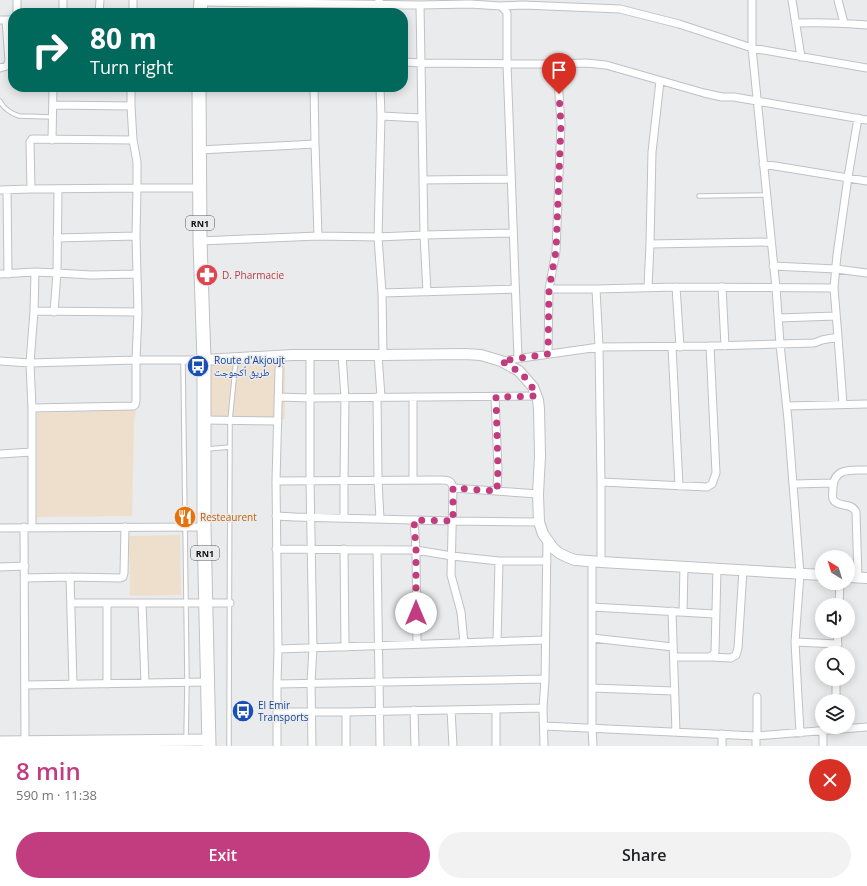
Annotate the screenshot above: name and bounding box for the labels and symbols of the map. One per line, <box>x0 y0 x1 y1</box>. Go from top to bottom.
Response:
pin <box>542 53 576 94</box>
road number: RN1 <box>186 216 214 230</box>
pharmacy icon: D. Pharmacie <box>194 262 220 288</box>
place label: D. Pharmacie <box>222 268 284 282</box>
bus stop icon: Route d'Akjoujt طريق أكجوجت <box>185 353 211 379</box>
place label: Route d'Akjoujt طريق أكجوجت <box>214 353 285 379</box>
restaurant icon: Resteaurent <box>172 504 198 530</box>
place label: Resteaurent <box>200 510 257 524</box>
road number: RN1 <box>191 546 219 560</box>
north arrow <box>815 550 855 590</box>
position arrow <box>395 592 437 634</box>
bus stop icon: El Emir Transports <box>230 698 256 724</box>
place label: El Emir Transports <box>258 698 309 724</box>

